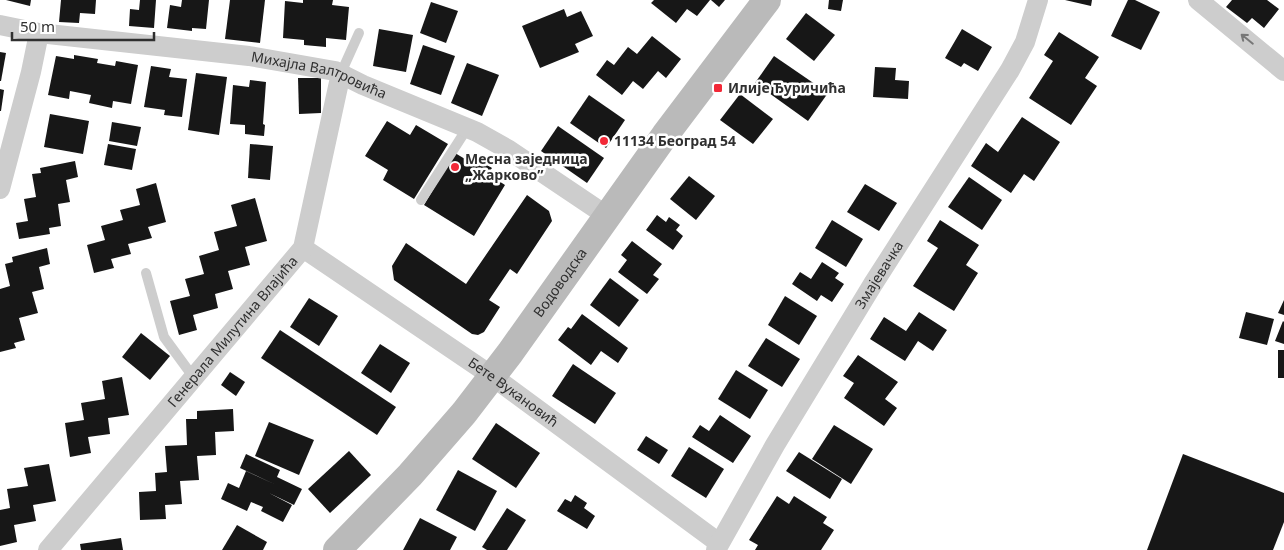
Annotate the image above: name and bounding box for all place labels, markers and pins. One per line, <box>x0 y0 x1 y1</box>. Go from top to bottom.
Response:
place label: Илије Ђуричића <box>728 78 846 97</box>
marker: Илије Ђуричића <box>712 82 724 94</box>
place label: 11134 Београд 54 <box>614 131 736 150</box>
marker: 11134 Београд 54 <box>598 135 610 147</box>
place label: Месна заједница „Жарково” <box>465 149 588 184</box>
marker: Месна заједница „Жарково” <box>449 161 461 173</box>

